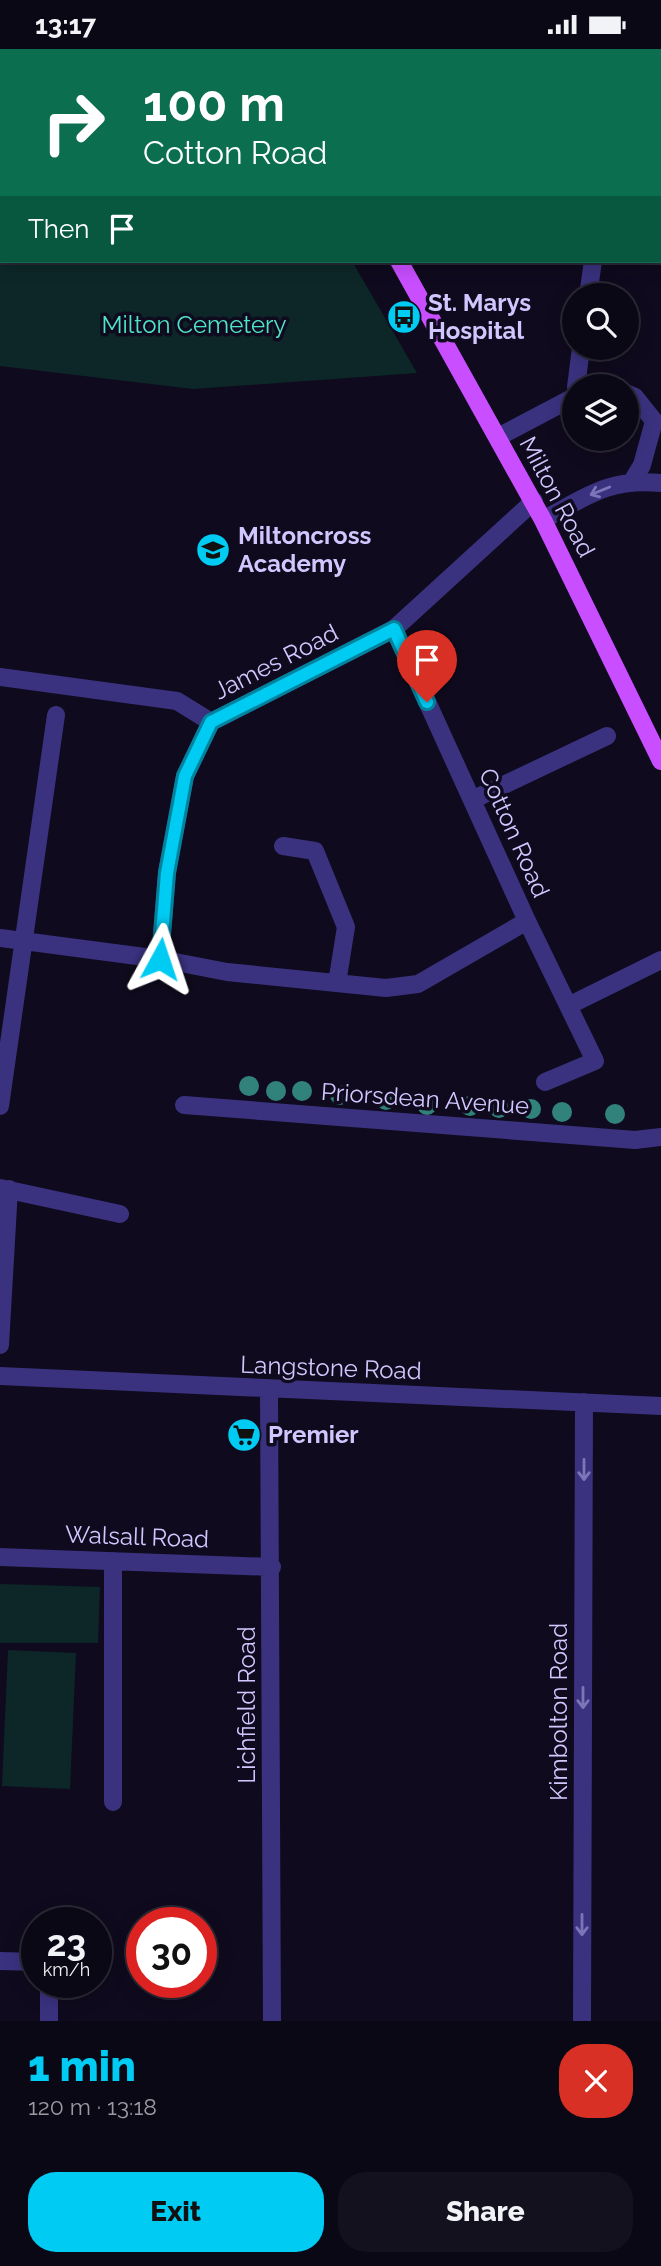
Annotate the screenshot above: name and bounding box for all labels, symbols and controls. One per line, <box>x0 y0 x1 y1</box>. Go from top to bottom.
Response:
text: 13:17 <box>35 10 96 40</box>
text: 100 m <box>143 75 285 132</box>
icon: right <box>28 77 119 168</box>
text: Cotton Road <box>143 134 328 171</box>
icon: arrive <box>103 210 141 248</box>
text: Then <box>28 214 89 244</box>
map controls <box>562 283 639 451</box>
button: search <box>562 283 639 360</box>
place label: St. Marys Hospital <box>428 288 531 345</box>
bus stop icon: St. Marys Hospital <box>385 298 423 336</box>
park label: Milton Cemetery <box>102 310 286 339</box>
button: layers <box>562 374 639 451</box>
street label: Milton Road <box>514 431 601 562</box>
one-way arrow <box>589 485 611 498</box>
place label: Miltoncross Academy <box>238 521 372 578</box>
school or university icon: Miltoncross Academy <box>194 531 232 569</box>
street label: James Road <box>209 618 343 705</box>
pin <box>397 630 457 702</box>
icon: arrive <box>408 641 446 679</box>
street label: Cotton Road <box>473 764 556 902</box>
position arrow <box>123 922 197 996</box>
street label: Priorsdean Avenue <box>320 1077 530 1120</box>
street label: Langstone Road <box>240 1350 422 1385</box>
supermarket icon: Premier <box>225 1416 263 1454</box>
place label: Premier <box>268 1420 359 1449</box>
one-way arrow <box>577 1459 591 1482</box>
street label: Walsall Road <box>64 1519 210 1554</box>
street label: Kimbolton Road <box>544 1623 573 1801</box>
street label: Lichfield Road <box>232 1626 261 1784</box>
one-way arrow <box>576 1686 590 1709</box>
speed limit sign: 30 <box>126 1907 217 1998</box>
one-way arrow <box>575 1914 589 1937</box>
text: 23 <box>47 1923 86 1964</box>
text: km/h <box>43 1959 90 1980</box>
text: 1 min <box>28 2042 136 2091</box>
button: close <box>559 2044 633 2118</box>
text: 120 m · 13:18 <box>28 2093 157 2120</box>
button: Exit <box>28 2172 324 2252</box>
button: Share <box>338 2172 633 2252</box>

